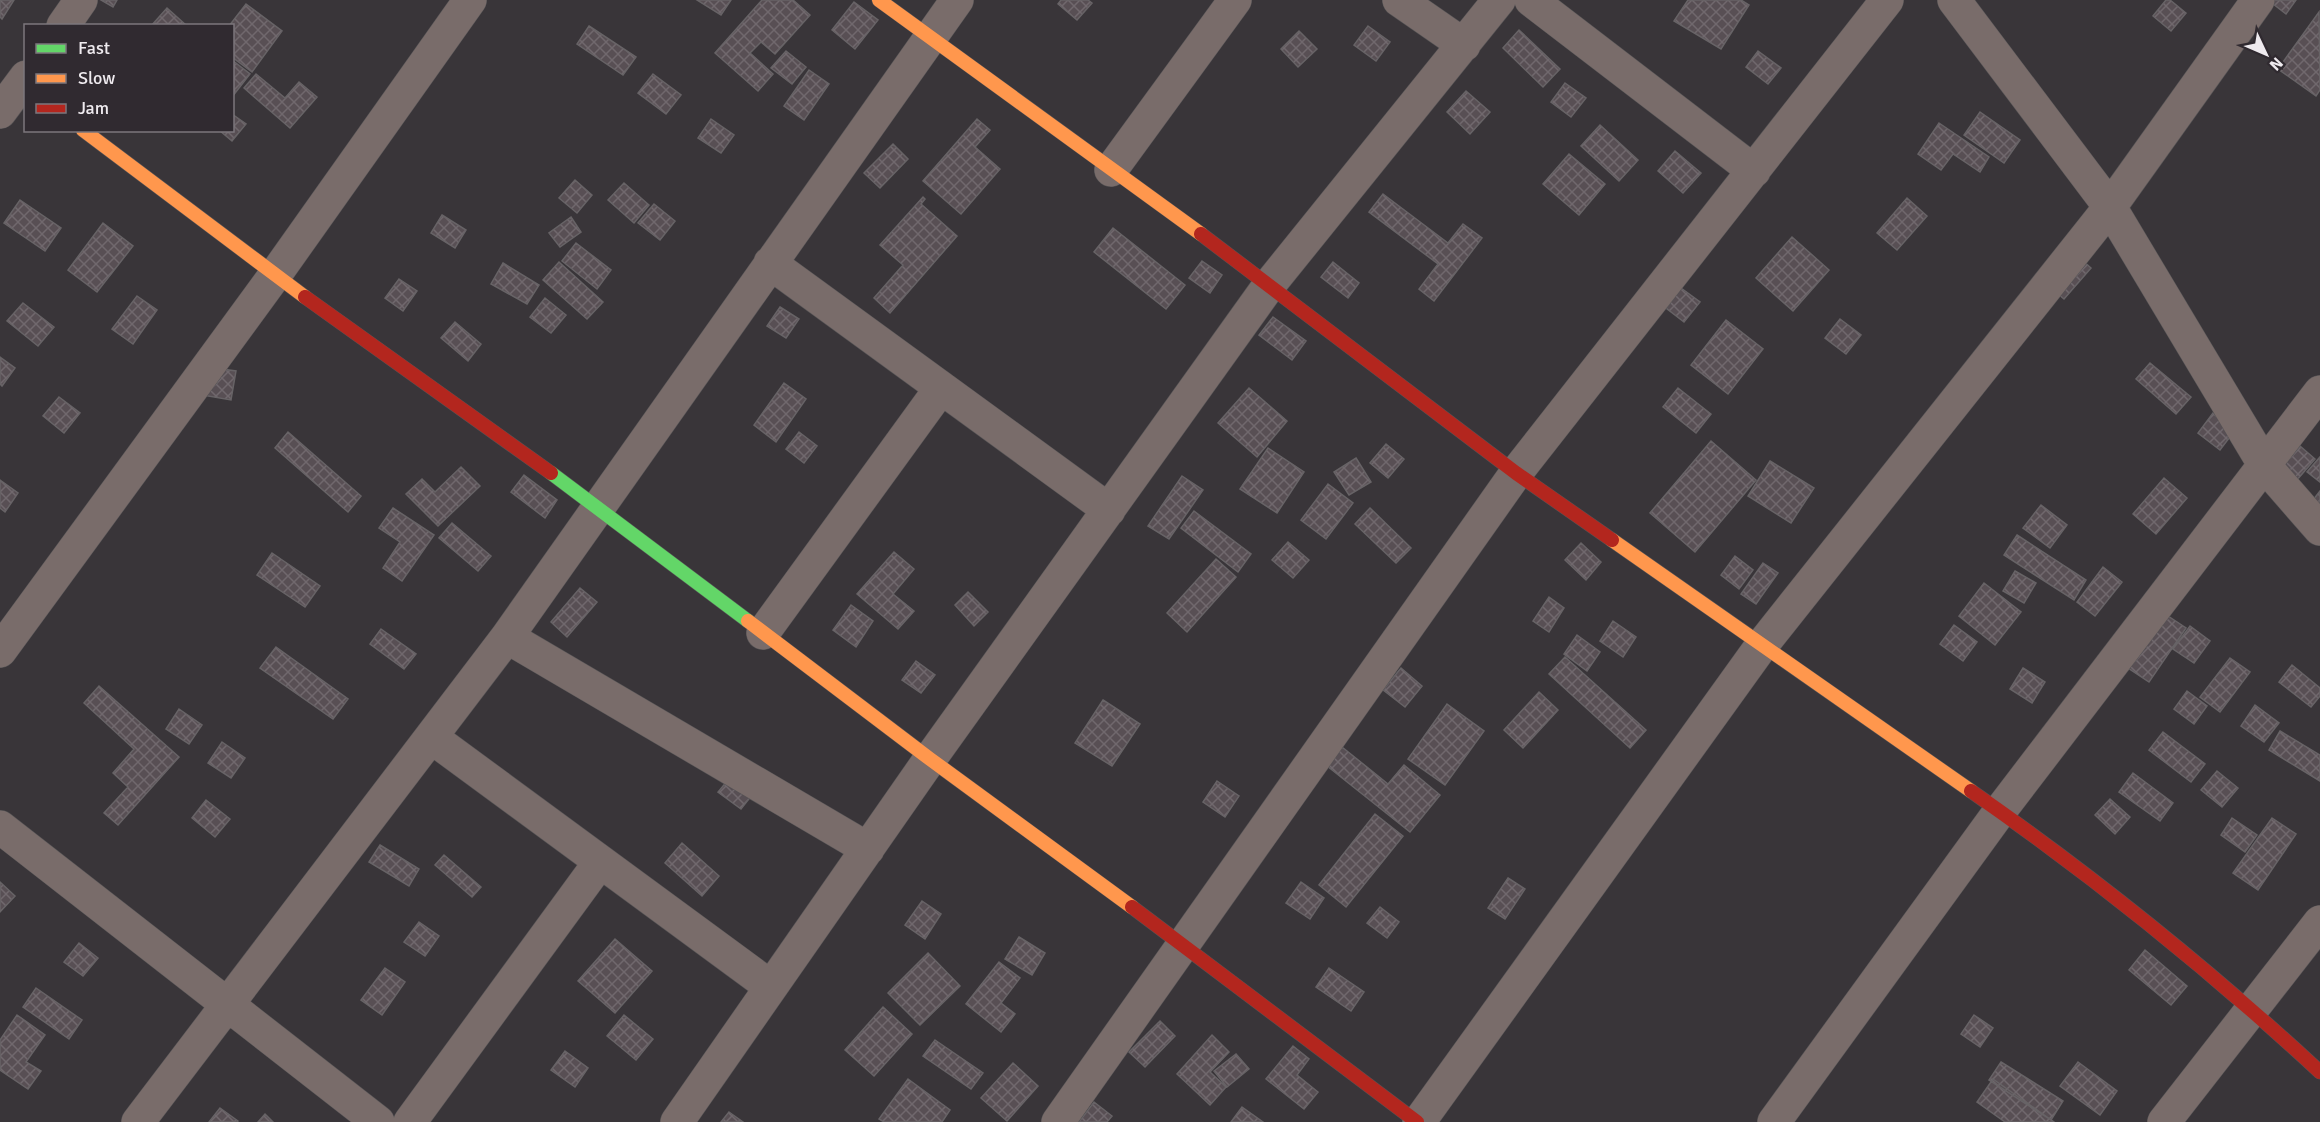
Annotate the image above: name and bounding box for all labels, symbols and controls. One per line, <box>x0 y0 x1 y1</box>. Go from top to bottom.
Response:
legend <box>24 24 234 132</box>
north arrow <box>2236 24 2296 84</box>
text: Fast <box>78 37 110 59</box>
text: N <box>2265 53 2287 75</box>
text: Slow <box>78 67 115 89</box>
text: Jam <box>78 97 109 119</box>

